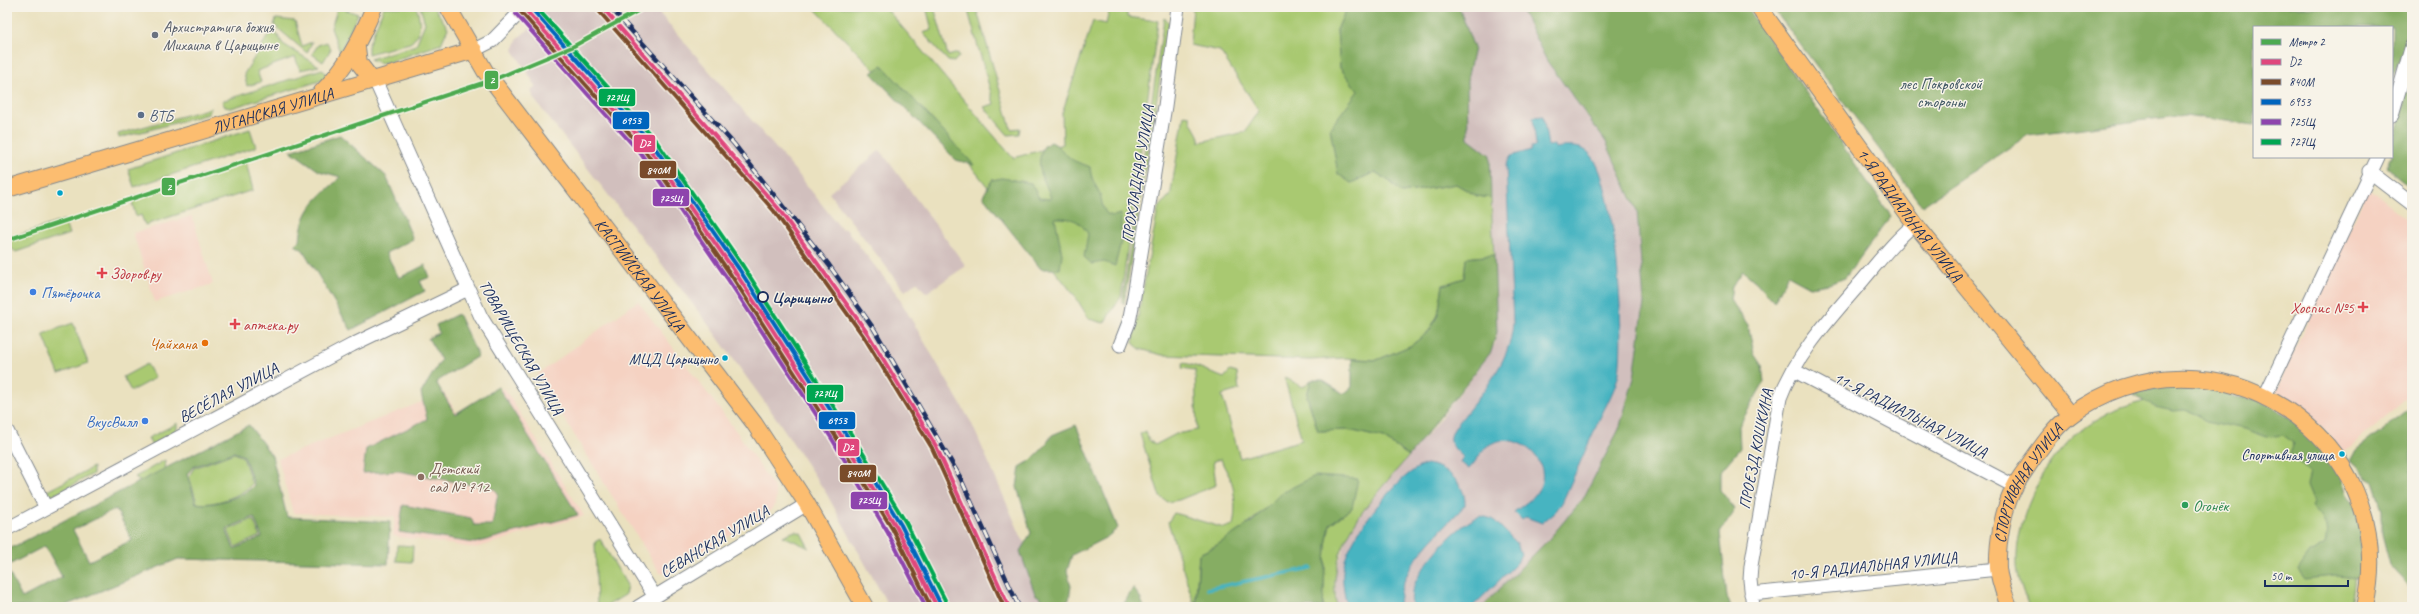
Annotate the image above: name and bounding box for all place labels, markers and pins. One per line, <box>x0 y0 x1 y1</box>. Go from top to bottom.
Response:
place label: Архистратига божия Михаила в Царицыне <box>163 17 279 55</box>
marker: Архистратига божия Михаила в Царицыне <box>150 30 160 40</box>
place label: ВТБ <box>149 106 176 126</box>
marker: ВТБ <box>136 110 146 120</box>
unlabelled marker <box>55 188 65 198</box>
place label: Здоров.ру <box>110 264 162 284</box>
marker: Здоров.ру <box>97 268 107 278</box>
place label: Пятёрочка <box>41 283 101 303</box>
marker: Пятёрочка <box>28 287 38 297</box>
place label: Царицыно <box>772 288 833 308</box>
marker: Царицыно <box>757 291 769 303</box>
place label: Хоспис №5 <box>2290 298 2355 318</box>
marker: Хоспис №5 <box>2357 301 2369 313</box>
place label: аптека.ру <box>243 315 299 335</box>
marker: аптека.ру <box>230 319 240 329</box>
place label: Чайхана <box>149 334 199 354</box>
marker: Чайхана <box>200 338 210 348</box>
place label: МЦД Царицыно <box>629 350 719 369</box>
marker: МЦД Царицыно <box>720 353 730 363</box>
place label: ВкусВилл <box>86 412 138 432</box>
marker: ВкусВилл <box>140 416 150 426</box>
place label: Спортивная улица <box>2241 446 2335 465</box>
marker: Спортивная улица <box>2337 449 2347 459</box>
place label: Детский сад № 712 <box>429 459 491 497</box>
marker: Детский сад № 712 <box>416 472 426 482</box>
place label: Огонёк <box>2193 496 2230 516</box>
marker: Огонёк <box>2180 500 2190 510</box>

